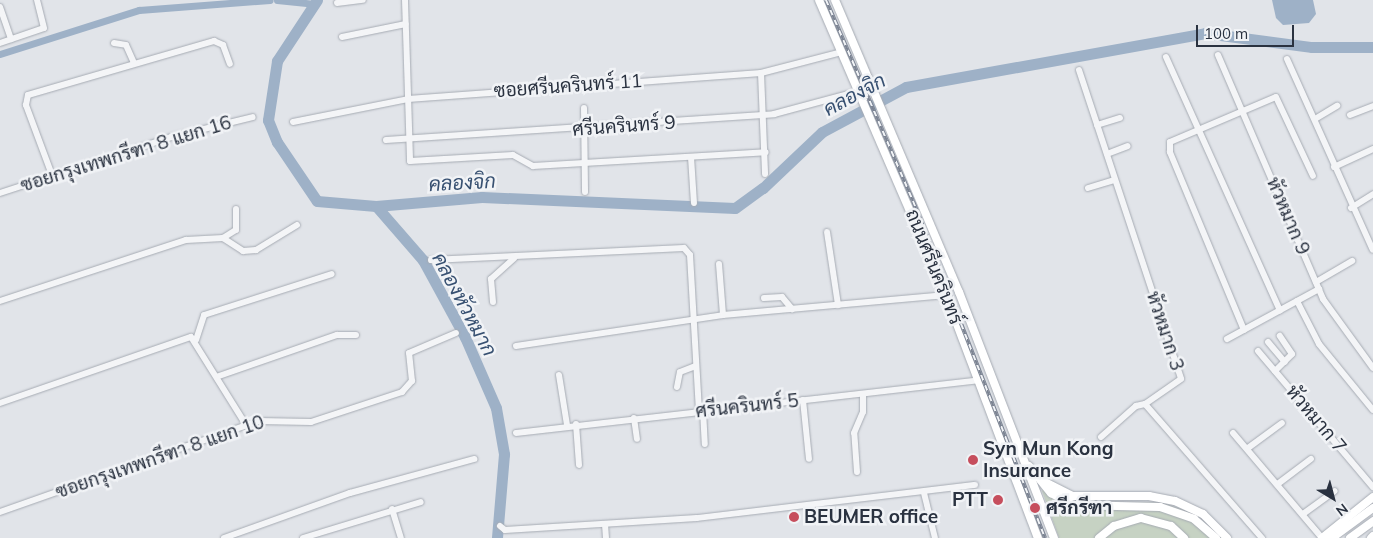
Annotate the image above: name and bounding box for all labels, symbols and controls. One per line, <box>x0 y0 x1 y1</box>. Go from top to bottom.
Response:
scale bar <box>1198 15 1296 47</box>
text: 100 m <box>1204 24 1248 43</box>
water label: คลองจิก <box>819 68 889 120</box>
street label: ซอยศรีนครินทร์ 11 <box>493 69 643 103</box>
street label: ซอยกรุงเทพกรีฑา 8 แยก 16 <box>18 111 234 197</box>
street label: ศรีนครินทร์ 9 <box>572 111 676 141</box>
water label: คลองจิก <box>428 168 496 196</box>
street label: หัวหมาก 9 <box>1261 174 1315 258</box>
street label: ถนนศรีนครินทร์ <box>901 206 967 328</box>
water label: คลองหัวหมาก <box>428 248 502 360</box>
street label: หัวหมาก 3 <box>1141 288 1189 374</box>
street label: หัวหมาก 7 <box>1281 380 1351 458</box>
street label: ศรีนครินทร์ 5 <box>694 389 800 423</box>
street label: ซอยกรุงเทพกรีฑา 8 แยก 10 <box>53 411 267 503</box>
place label: Syn Mun Kong Insurance <box>983 438 1114 482</box>
marker: Syn Mun Kong Insurance <box>967 454 979 466</box>
north arrow <box>1308 473 1358 523</box>
place label: PTT <box>952 489 988 511</box>
marker: PTT <box>992 494 1004 506</box>
place label: ศรีกรีฑา <box>1046 497 1112 519</box>
text: N <box>1332 500 1352 520</box>
marker: ศรีกรีฑา <box>1028 501 1042 515</box>
place label: BEUMER office <box>804 506 938 528</box>
marker: BEUMER office <box>788 511 800 523</box>

